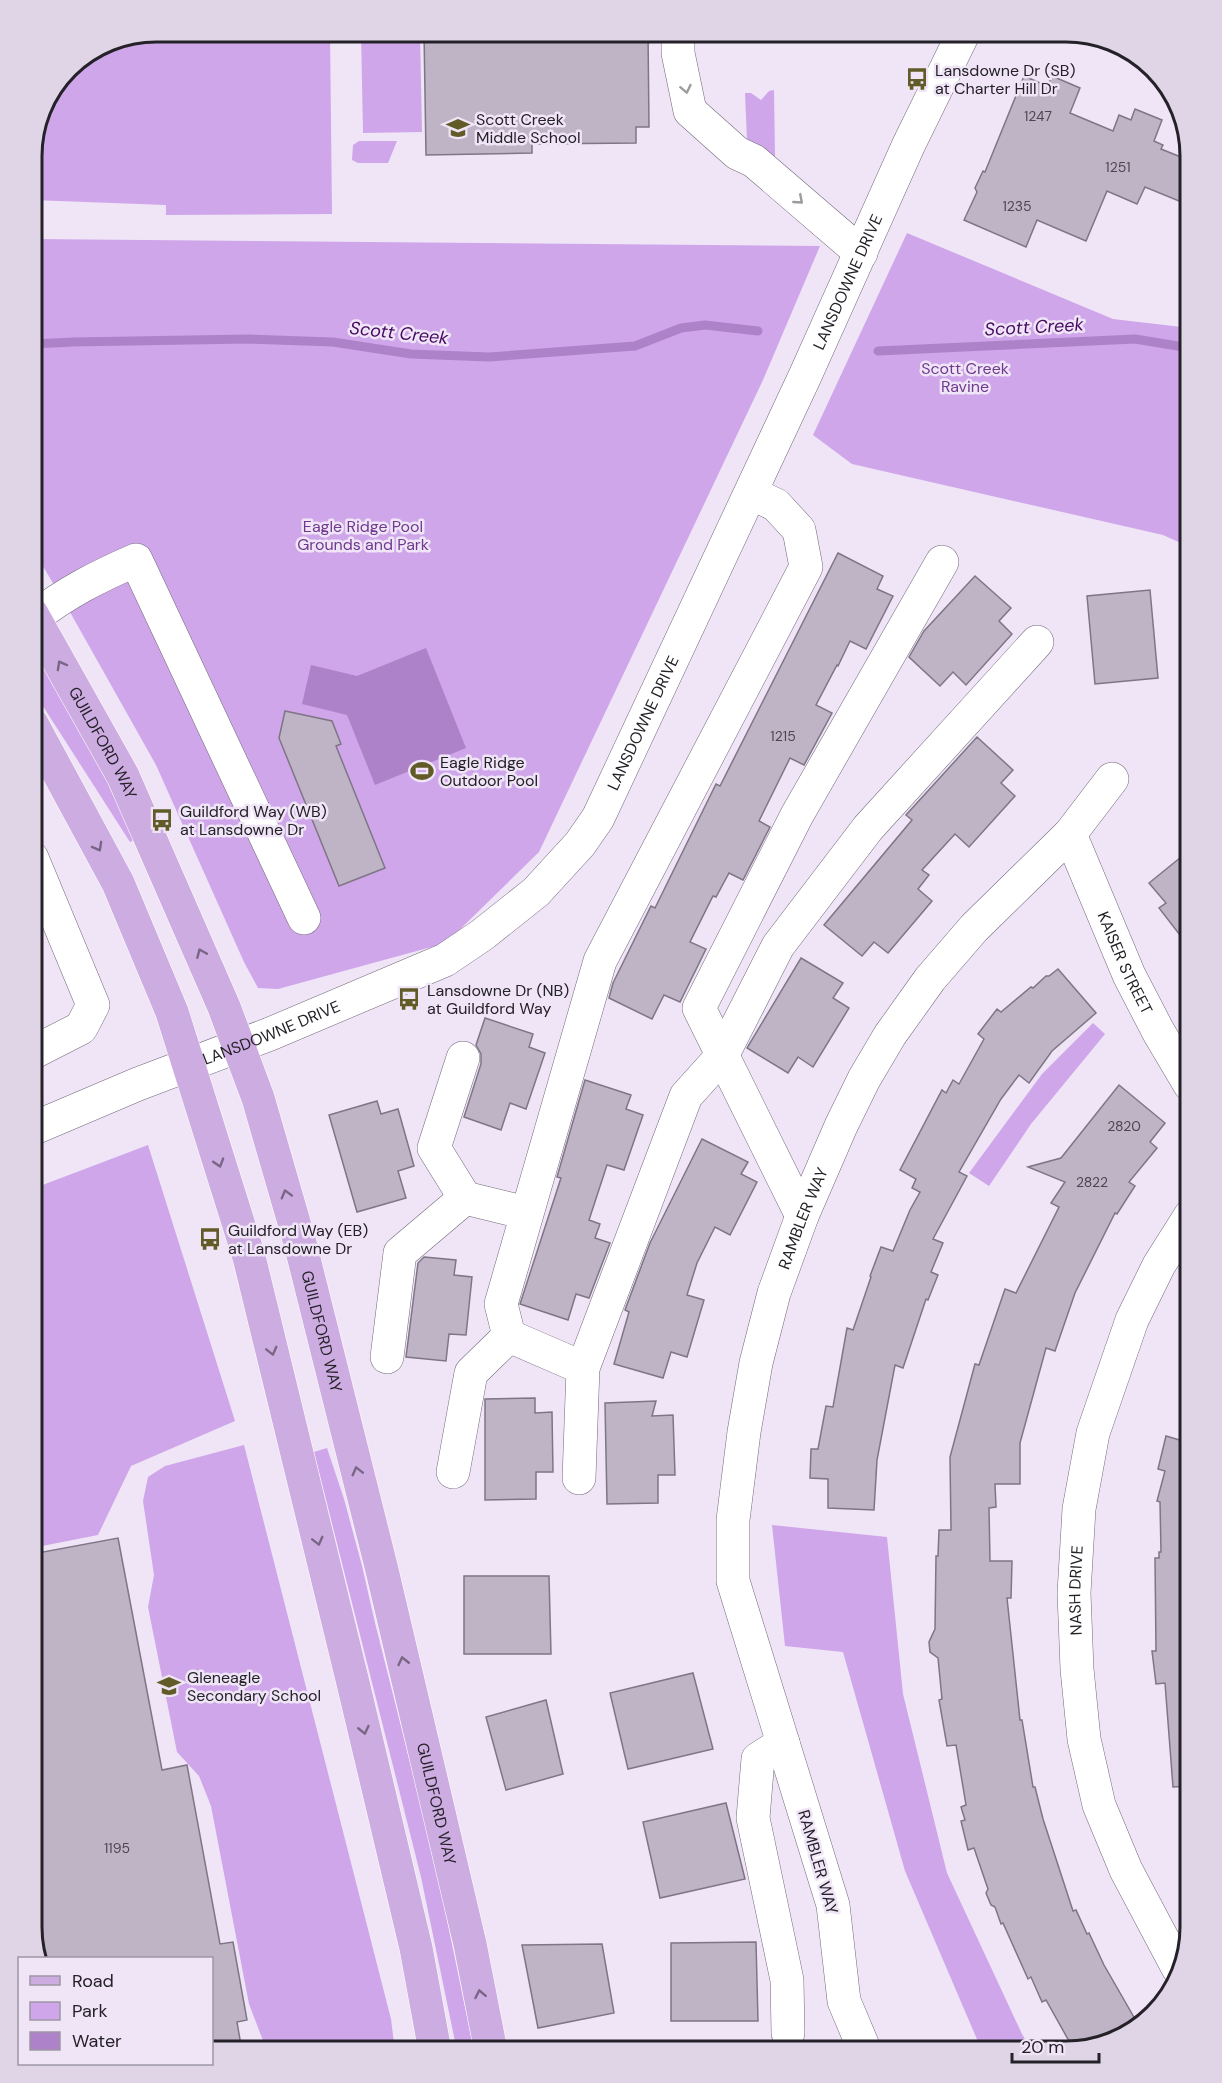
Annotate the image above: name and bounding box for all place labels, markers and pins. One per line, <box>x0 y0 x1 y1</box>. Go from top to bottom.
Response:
place label: Lansdowne Dr (SB) at Charter Hill Dr <box>935 60 1075 99</box>
bus stop icon: Lansdowne Dr (SB) at Charter Hill Dr <box>904 66 930 92</box>
place label: Scott Creek Middle School <box>476 109 580 148</box>
school or university icon: Scott Creek Middle School <box>445 115 471 141</box>
place label: Eagle Ridge Outdoor Pool <box>440 752 538 791</box>
sports icon: Eagle Ridge Outdoor Pool <box>409 758 435 784</box>
place label: Guildford Way (WB) at Lansdowne Dr <box>180 801 327 840</box>
bus stop icon: Guildford Way (WB) at Lansdowne Dr <box>149 807 175 833</box>
place label: Lansdowne Dr (NB) at Guildford Way <box>427 980 569 1019</box>
bus stop icon: Lansdowne Dr (NB) at Guildford Way <box>396 986 422 1012</box>
place label: Guildford Way (EB) at Lansdowne Dr <box>228 1220 368 1259</box>
bus stop icon: Guildford Way (EB) at Lansdowne Dr <box>197 1226 223 1252</box>
place label: Gleneagle Secondary School <box>187 1667 321 1706</box>
school or university icon: Gleneagle Secondary School <box>156 1673 182 1699</box>

